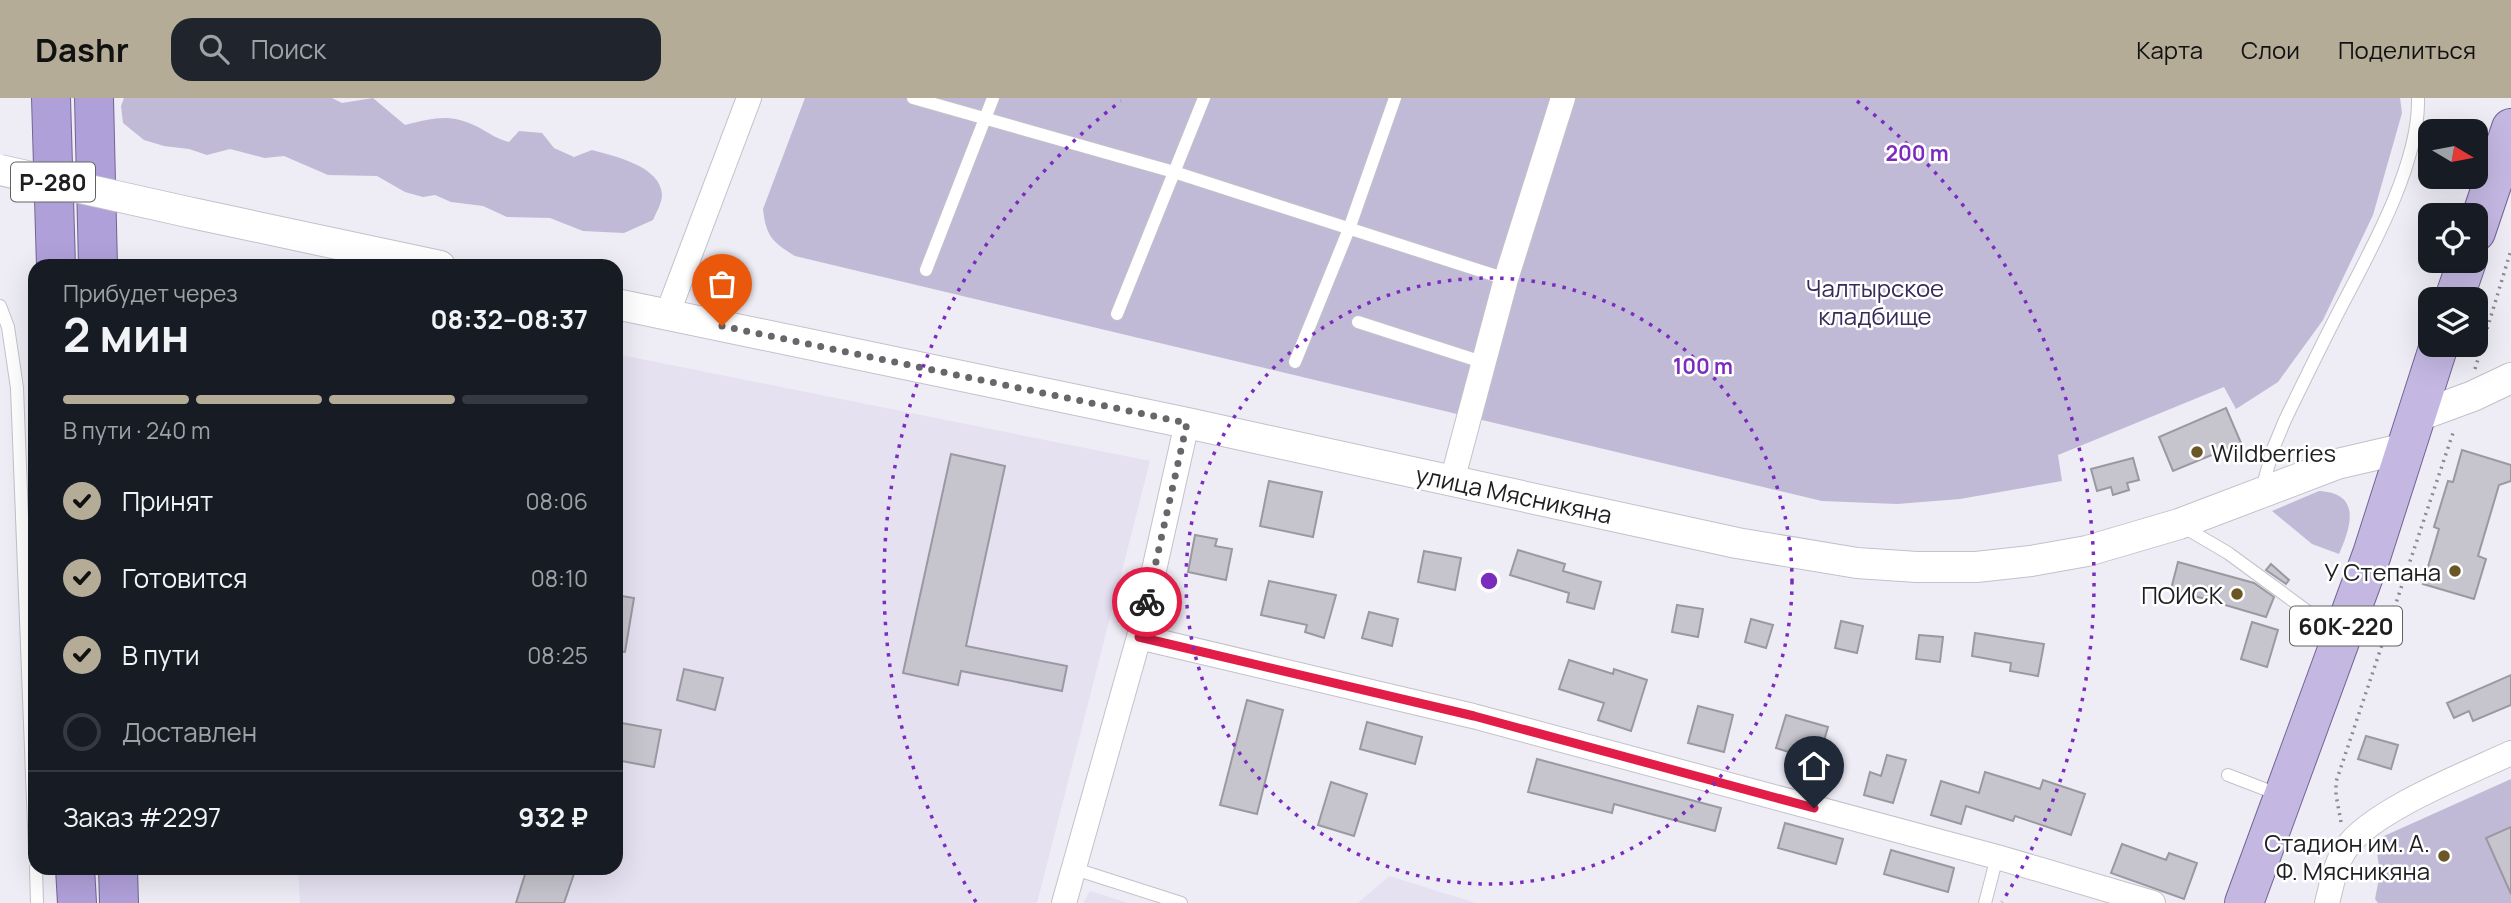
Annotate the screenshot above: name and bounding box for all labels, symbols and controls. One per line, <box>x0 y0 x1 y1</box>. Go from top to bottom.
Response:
search box <box>171 18 661 81</box>
text: Dashr <box>35 27 129 72</box>
icon: search <box>195 30 233 68</box>
text: Поиск <box>251 31 326 67</box>
text: Карта <box>2136 33 2203 66</box>
text: Слои <box>2241 33 2300 66</box>
text: Поделиться <box>2338 33 2476 66</box>
north arrow <box>2418 119 2488 189</box>
map controls <box>2418 119 2488 357</box>
text: 200 m <box>1885 139 1949 167</box>
road number: Р-280 <box>11 162 95 202</box>
button: locate <box>2418 203 2488 273</box>
pin <box>692 254 752 326</box>
icon: bag <box>703 265 741 303</box>
park label: Чалтырское кладбище <box>1806 271 1944 332</box>
text: Прибудет через <box>63 277 238 309</box>
button: layers <box>2418 287 2488 357</box>
text: 08:32–08:37 <box>430 301 588 337</box>
text: 2 мин <box>63 303 190 366</box>
text: 100 m <box>1673 352 1733 380</box>
text: В пути · 240 m <box>63 414 210 446</box>
place label: Wildberries <box>2211 436 2336 469</box>
marker: Wildberries <box>2189 444 2205 460</box>
street label: улица Мясникяна <box>1413 457 1615 531</box>
icon: check <box>63 482 101 520</box>
text: Принят <box>122 483 213 519</box>
text: 08:06 <box>525 485 588 517</box>
place label: У Степана <box>2324 555 2441 588</box>
icon: check <box>63 559 101 597</box>
text: Готовится <box>122 560 247 596</box>
text: 08:10 <box>531 562 588 594</box>
marker: У Степана <box>2447 563 2463 579</box>
courier <box>1112 567 1182 637</box>
centre of rings <box>1477 569 1501 593</box>
place label: ПОИСК <box>2141 578 2224 611</box>
icon: bike <box>1128 583 1166 621</box>
marker: ПОИСК <box>2229 586 2245 602</box>
road number: 60К-220 <box>2290 606 2402 646</box>
icon: check <box>63 636 101 674</box>
text: В пути <box>122 637 200 673</box>
text: 08:25 <box>527 639 588 671</box>
text: Доставлен <box>122 714 257 750</box>
pin <box>1784 736 1844 808</box>
icon: home <box>1795 747 1833 785</box>
text: Заказ #2297 <box>63 799 221 835</box>
text: 932 ₽ <box>518 799 588 835</box>
place label: Стадион им. А. Ф. Мясникяна <box>2264 826 2430 887</box>
marker: Стадион им. А. Ф. Мясникяна <box>2436 848 2452 864</box>

